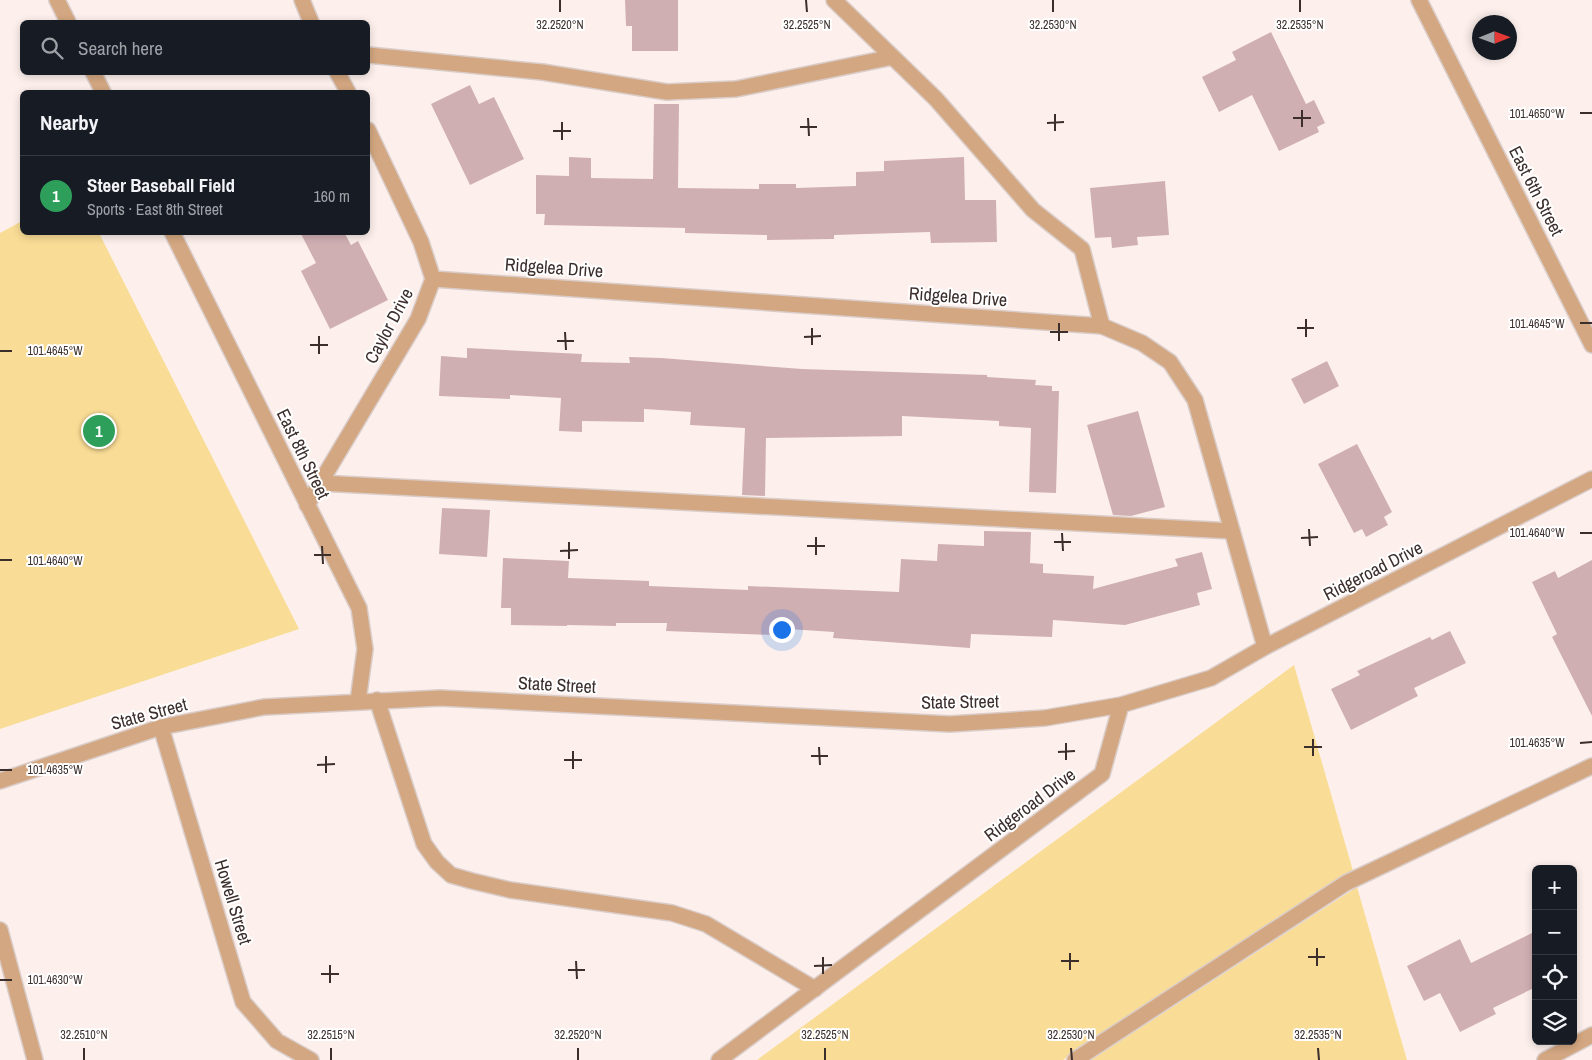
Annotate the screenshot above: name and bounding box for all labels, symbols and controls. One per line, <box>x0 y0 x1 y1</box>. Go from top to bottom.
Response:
north arrow <box>1472 15 1517 60</box>
text: 32.2520°N <box>536 17 584 33</box>
text: 32.2525°N <box>783 17 831 33</box>
text: 32.2530°N <box>1029 17 1077 33</box>
text: 32.2535°N <box>1276 17 1324 33</box>
search box <box>20 20 370 75</box>
icon: search <box>38 34 66 62</box>
text: Search here <box>78 35 163 61</box>
text: 101.4650°W <box>1509 106 1565 122</box>
text: Nearby <box>40 108 98 137</box>
street label: East 6th Street <box>1503 142 1570 240</box>
text: Steer Baseball Field <box>87 172 235 198</box>
text: 1 <box>52 185 60 207</box>
text: 160 m <box>314 185 350 207</box>
text: Sports · East 8th Street <box>87 198 223 220</box>
street label: Ridgelea Drive <box>504 252 604 283</box>
street label: Ridgelea Drive <box>908 281 1008 312</box>
street label: Caylor Drive <box>358 284 419 368</box>
text: 101.4645°W <box>1509 316 1565 332</box>
text: 101.4645°W <box>27 343 83 359</box>
street label: East 8th Street <box>271 404 336 503</box>
pin: 1 <box>83 412 115 450</box>
text: 101.4640°W <box>1509 525 1565 541</box>
street label: Ridgeroad Drive <box>1319 535 1427 606</box>
text: 101.4640°W <box>27 553 83 569</box>
your location <box>769 617 795 643</box>
street label: State Street <box>517 670 597 699</box>
street label: State Street <box>921 688 999 715</box>
street label: State Street <box>108 691 190 736</box>
text: 101.4635°W <box>1509 735 1565 751</box>
text: 101.4635°W <box>27 762 83 778</box>
street label: Ridgeroad Drive <box>979 762 1080 847</box>
street label: Howell Street <box>209 856 258 947</box>
map controls <box>1532 865 1577 1045</box>
button: + <box>1532 865 1577 910</box>
button: − <box>1532 910 1577 955</box>
button: locate <box>1532 955 1577 1000</box>
text: 101.4630°W <box>27 972 83 988</box>
button: layers <box>1532 1000 1577 1045</box>
text: 32.2510°N <box>60 1027 108 1043</box>
text: 32.2515°N <box>307 1027 355 1043</box>
text: 32.2520°N <box>554 1027 602 1043</box>
text: 32.2525°N <box>801 1027 849 1043</box>
text: 32.2530°N <box>1047 1027 1095 1043</box>
text: 32.2535°N <box>1294 1027 1342 1043</box>

